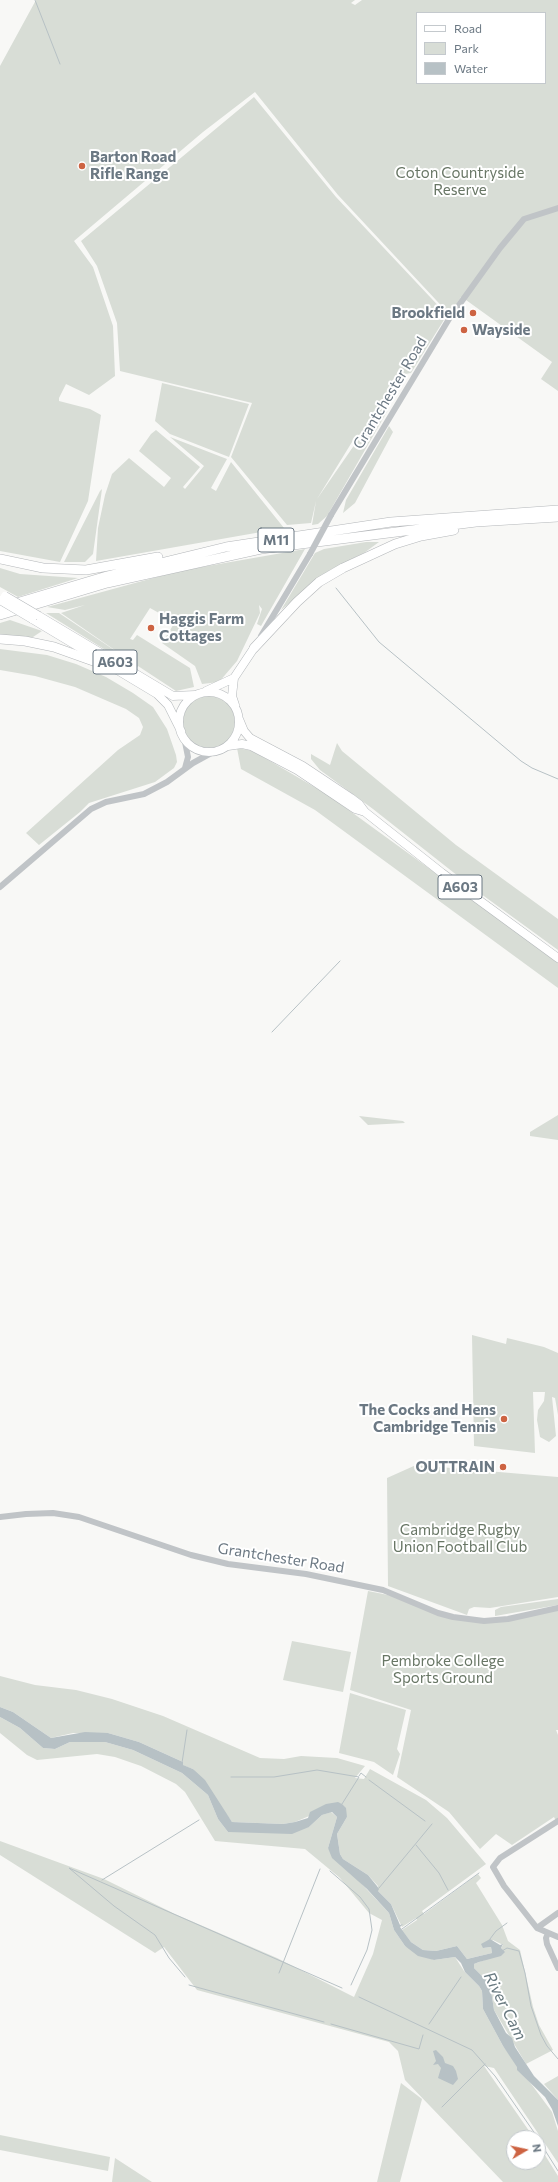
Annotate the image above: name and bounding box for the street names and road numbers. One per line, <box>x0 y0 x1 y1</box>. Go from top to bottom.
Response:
street label: Grantchester Road <box>349 334 431 452</box>
road number: M11 <box>258 528 294 552</box>
road number: A603 <box>93 650 137 674</box>
road number: A603 <box>438 875 482 899</box>
street label: Grantchester Road <box>216 1539 346 1577</box>

